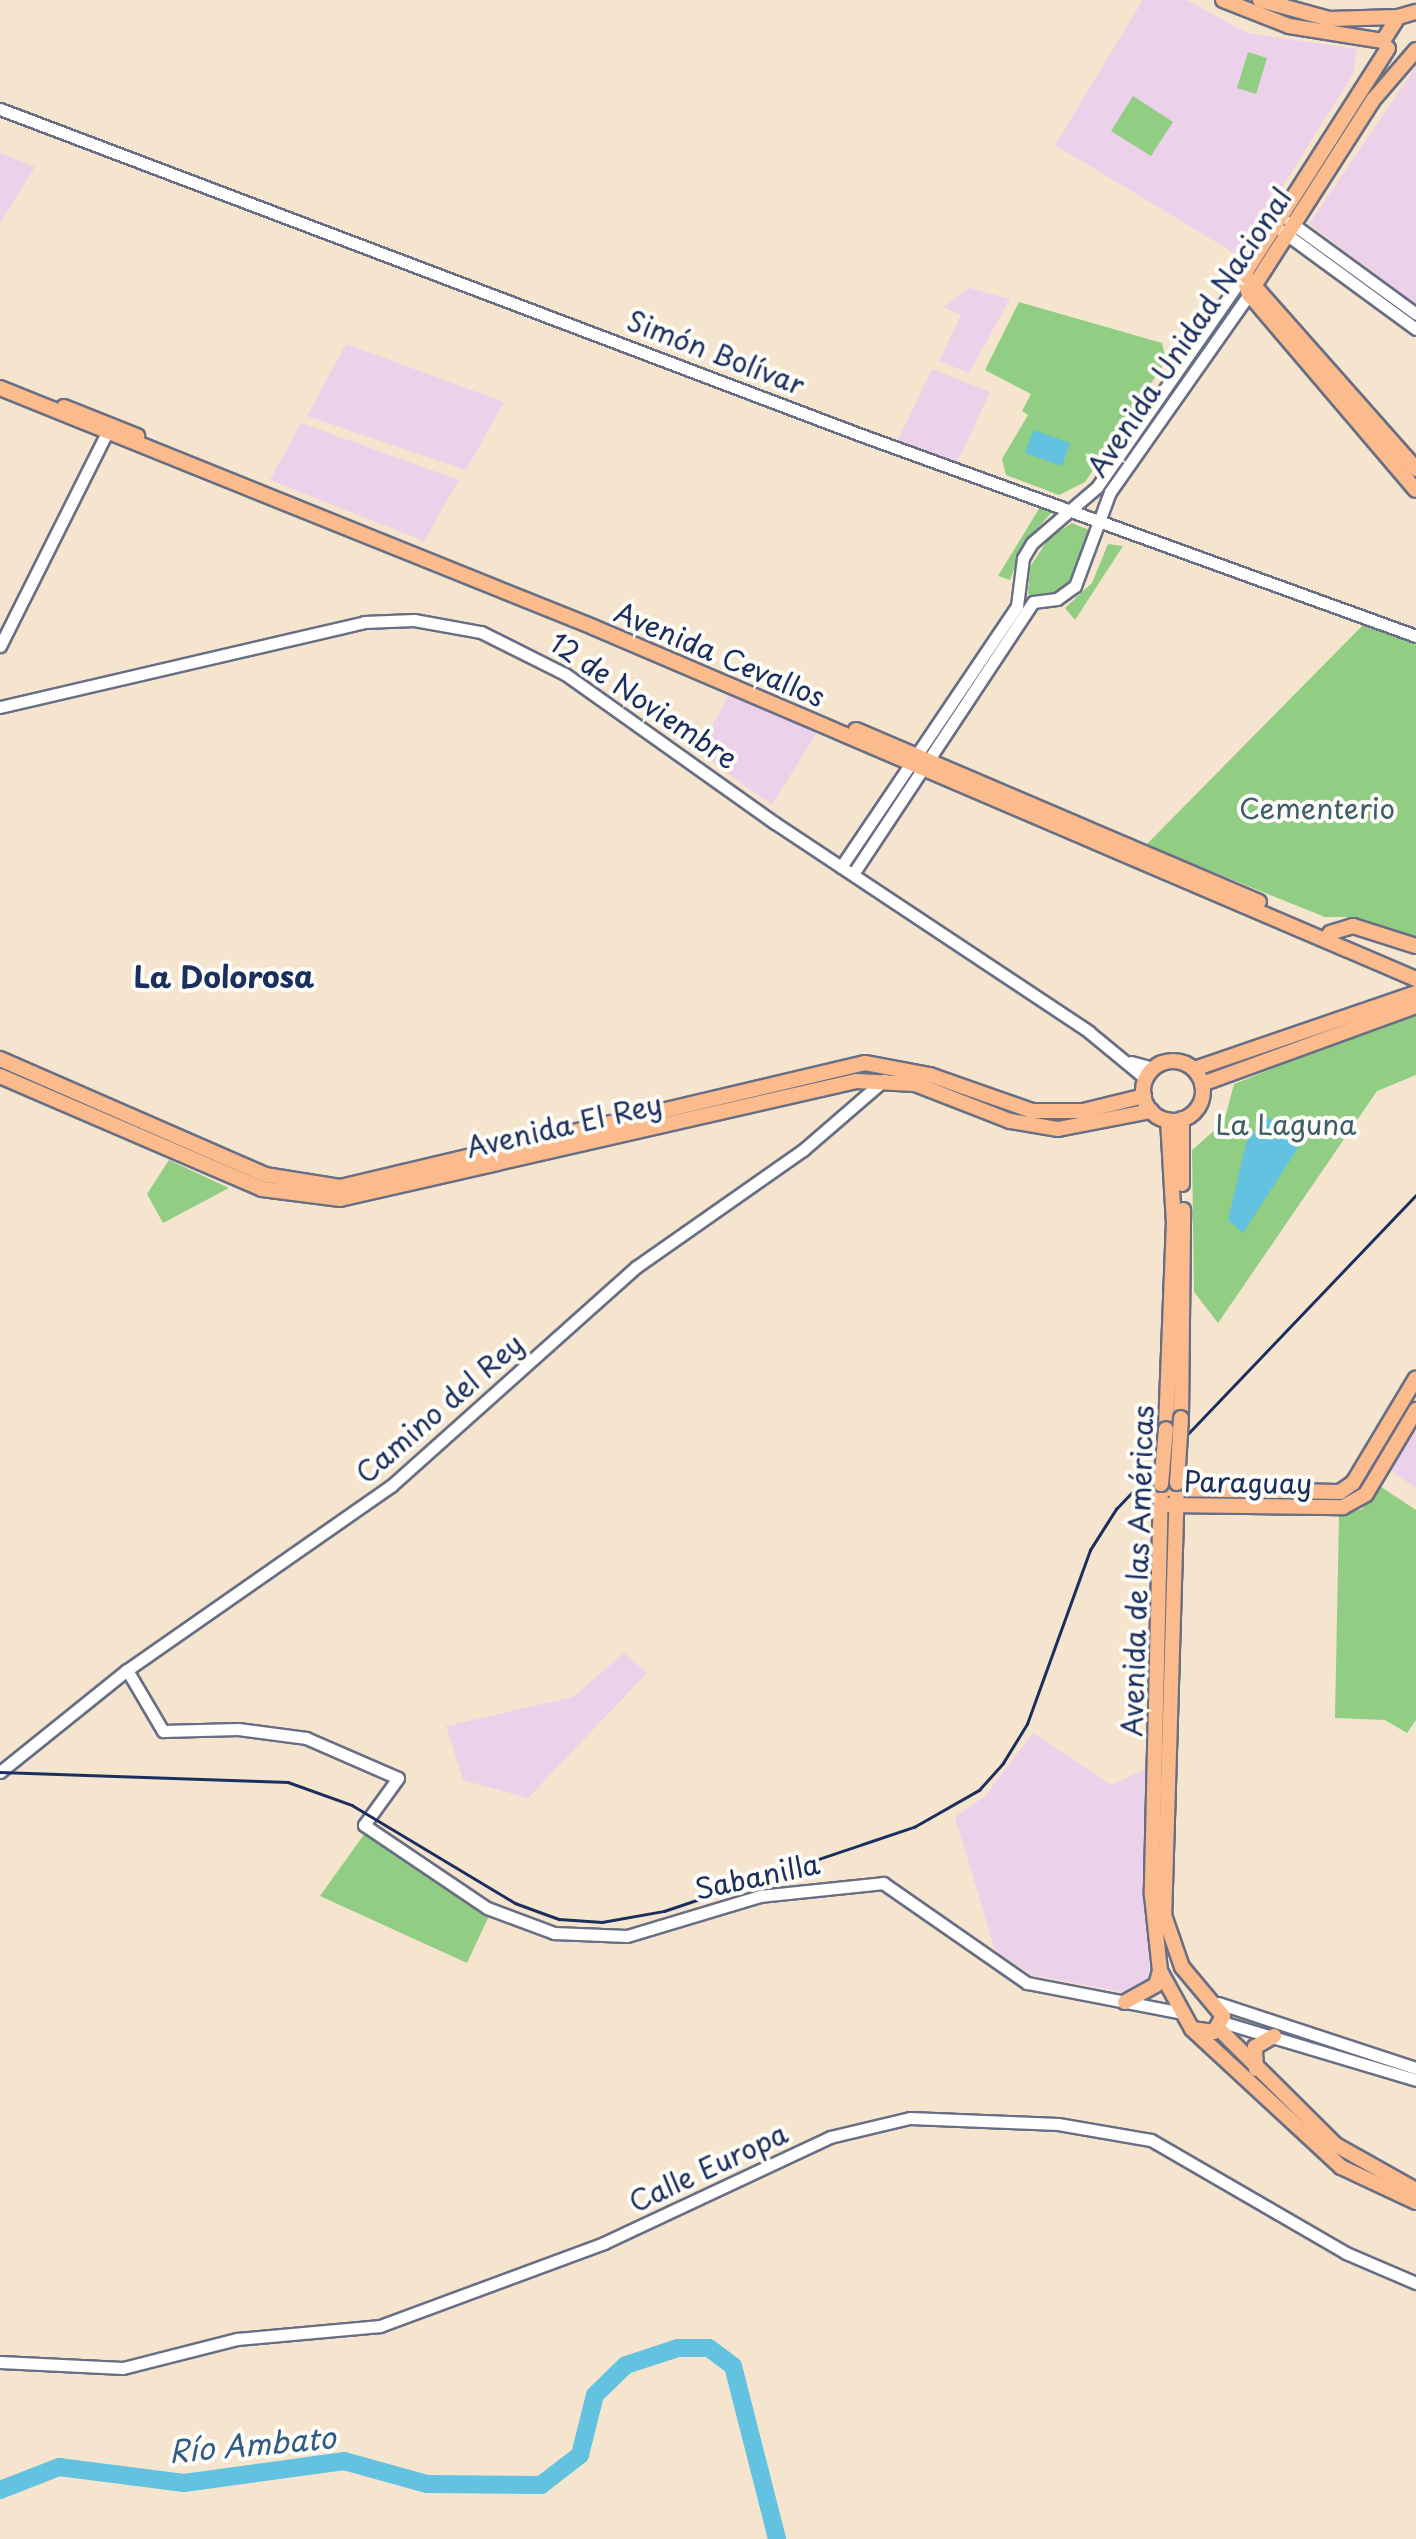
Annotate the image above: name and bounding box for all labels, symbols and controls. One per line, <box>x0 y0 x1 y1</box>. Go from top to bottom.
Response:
street label: Avenida Unidad Nacional <box>1080 181 1298 483</box>
street label: Simón Bolívar <box>622 303 810 401</box>
street label: Avenida Cevallos <box>609 594 831 714</box>
street label: 12 de Noviembre <box>541 623 747 777</box>
park label: Cementerio <box>1239 791 1395 825</box>
district label: La Dolorosa <box>133 958 315 994</box>
street label: Avenida El Rey <box>462 1086 666 1164</box>
park label: La Laguna <box>1215 1107 1357 1141</box>
street label: Camino del Rey <box>349 1326 529 1490</box>
street label: Avenida de las Américas <box>1114 1406 1160 1736</box>
street label: Paraguay <box>1183 1464 1313 1500</box>
street label: Sabanilla <box>691 1846 823 1906</box>
street label: Calle Europa <box>623 2115 793 2219</box>
water label: Río Ambato <box>166 2419 338 2469</box>

